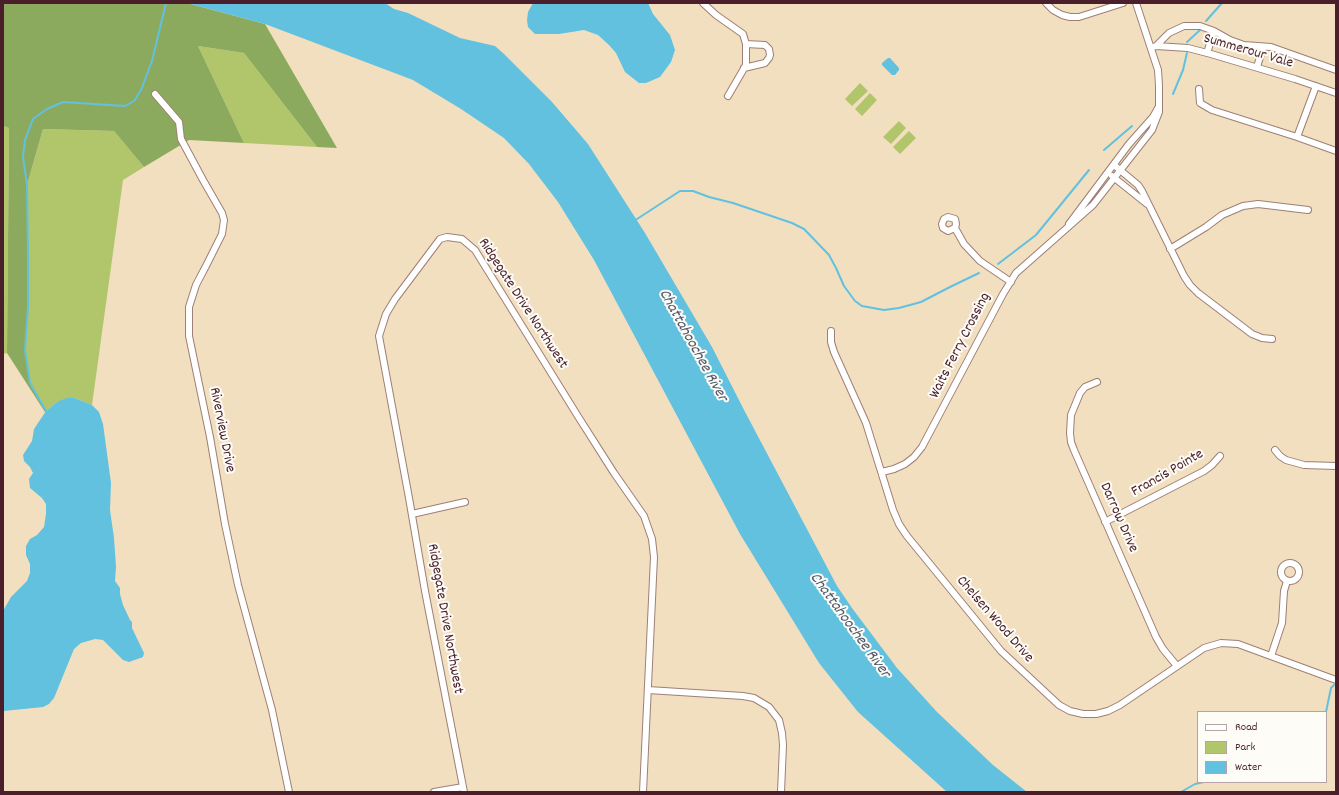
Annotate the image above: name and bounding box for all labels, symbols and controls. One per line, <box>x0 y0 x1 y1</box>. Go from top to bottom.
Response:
street label: Summerour Vale <box>1201 31 1295 73</box>
street label: Ridgegate Drive Northwest <box>473 235 571 373</box>
water label: Chattahoochee River <box>653 286 731 406</box>
street label: Waits Ferry Crossing <box>927 290 995 402</box>
street label: Riverview Drive <box>204 386 238 474</box>
street label: Francis Pointe <box>1129 446 1207 502</box>
street label: Darrow Drive <box>1095 480 1141 556</box>
street label: Ridgegate Drive Northwest <box>422 543 466 695</box>
water label: Chattahoochee River <box>804 570 894 682</box>
street label: Chelsen Wood Drive <box>951 573 1037 667</box>
legend <box>1197 711 1327 783</box>
text: Road <box>1235 719 1257 736</box>
text: Park <box>1235 739 1255 756</box>
text: Water <box>1235 759 1262 776</box>

